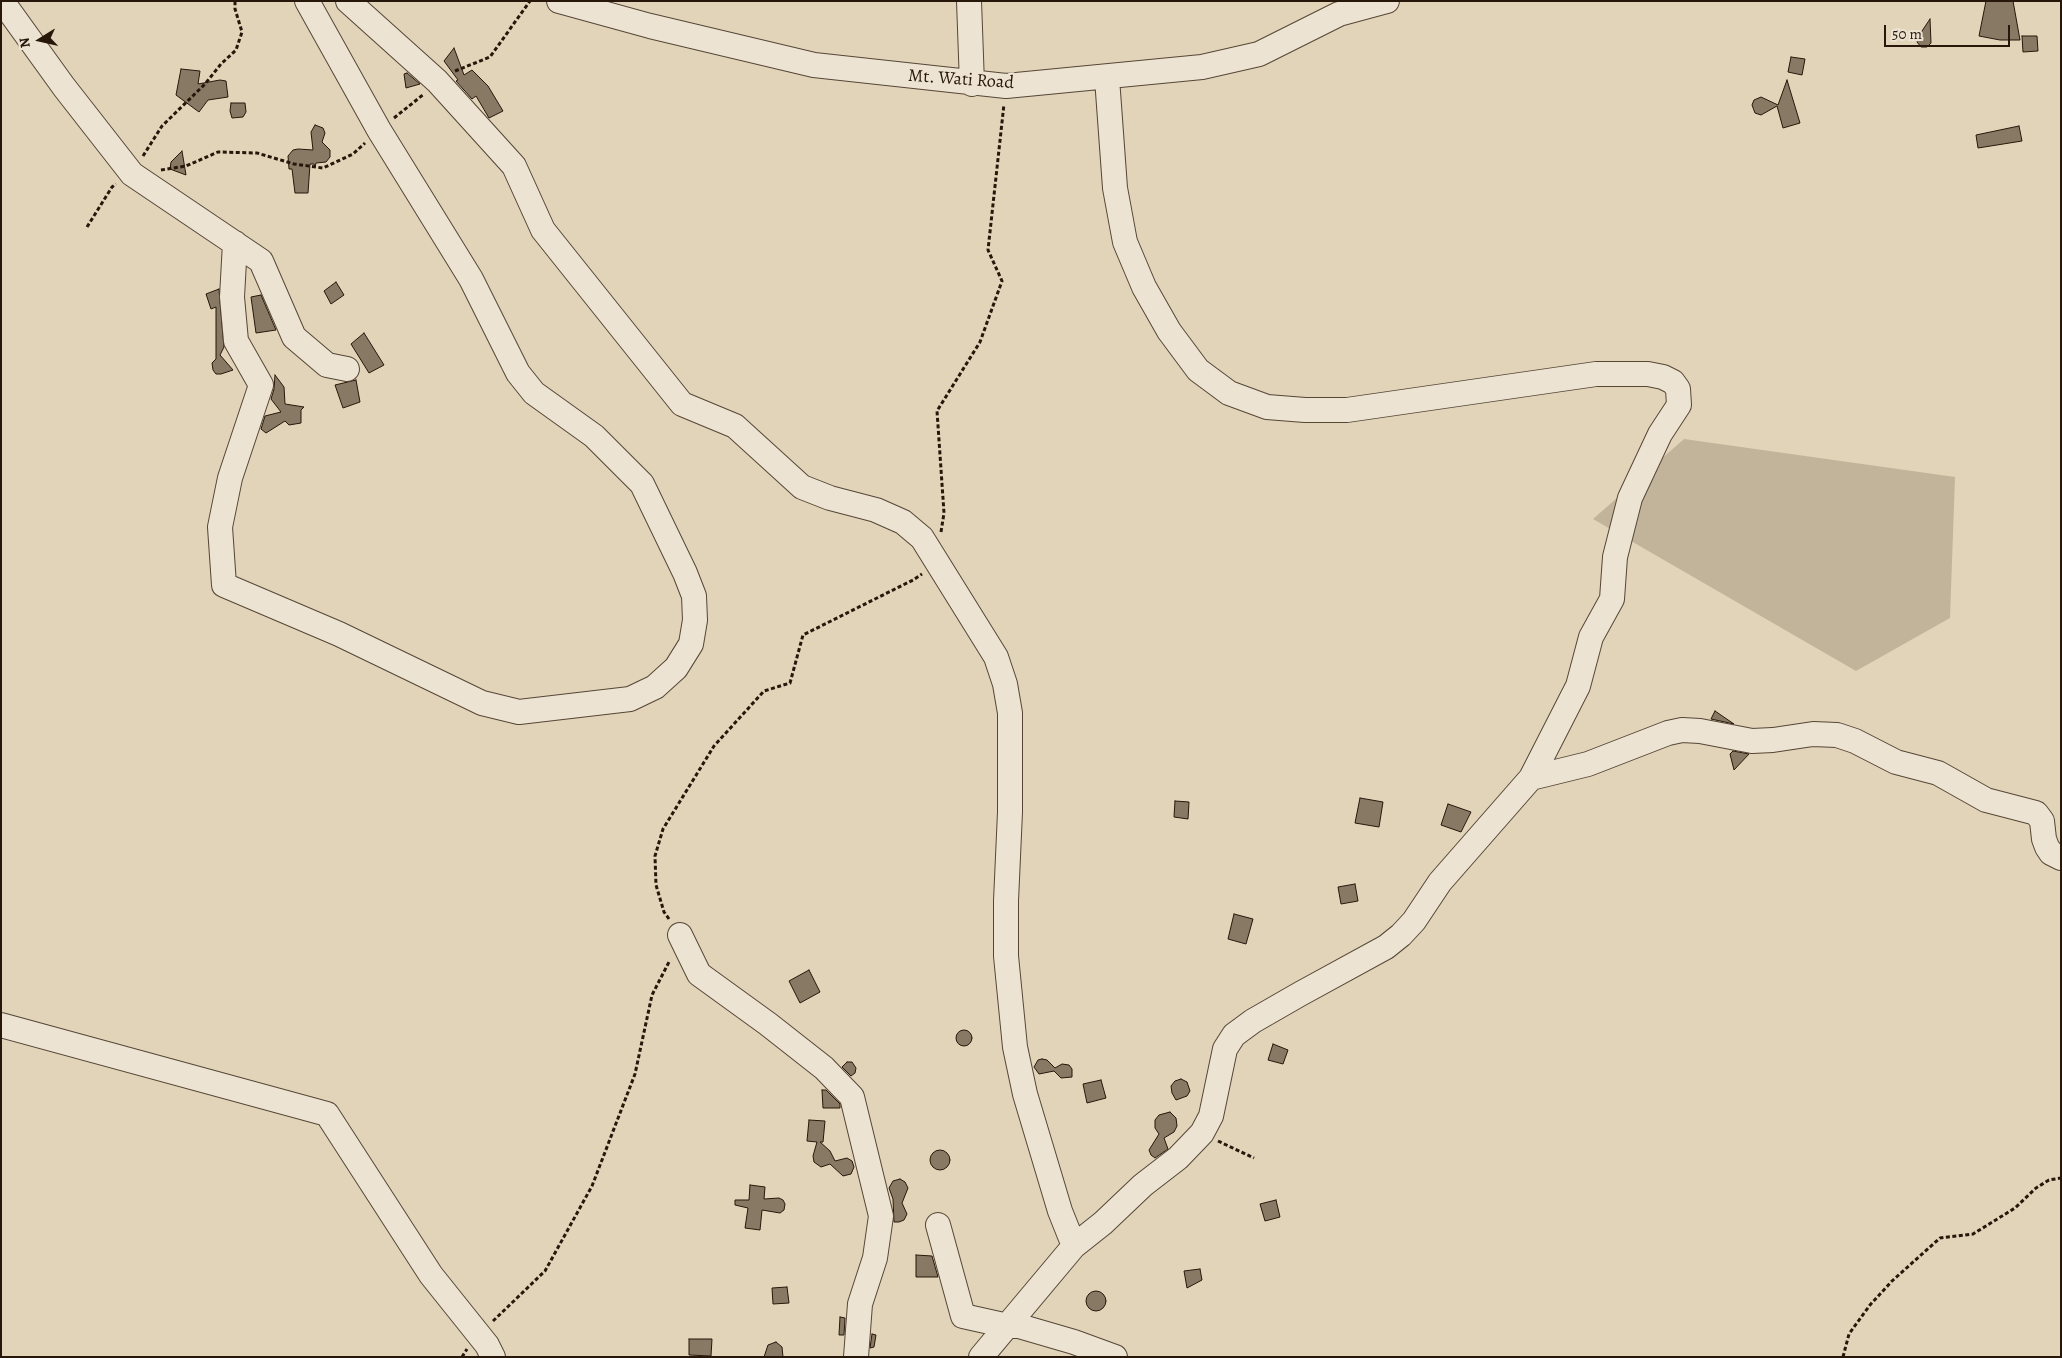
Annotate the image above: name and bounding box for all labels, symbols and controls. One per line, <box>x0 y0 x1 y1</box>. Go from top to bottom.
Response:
north arrow <box>15 15 65 65</box>
scale bar <box>1887 15 2013 47</box>
text: 50 m <box>1892 24 1922 44</box>
text: N <box>14 36 35 49</box>
street label: Mt. Wati Road <box>907 66 1015 94</box>

